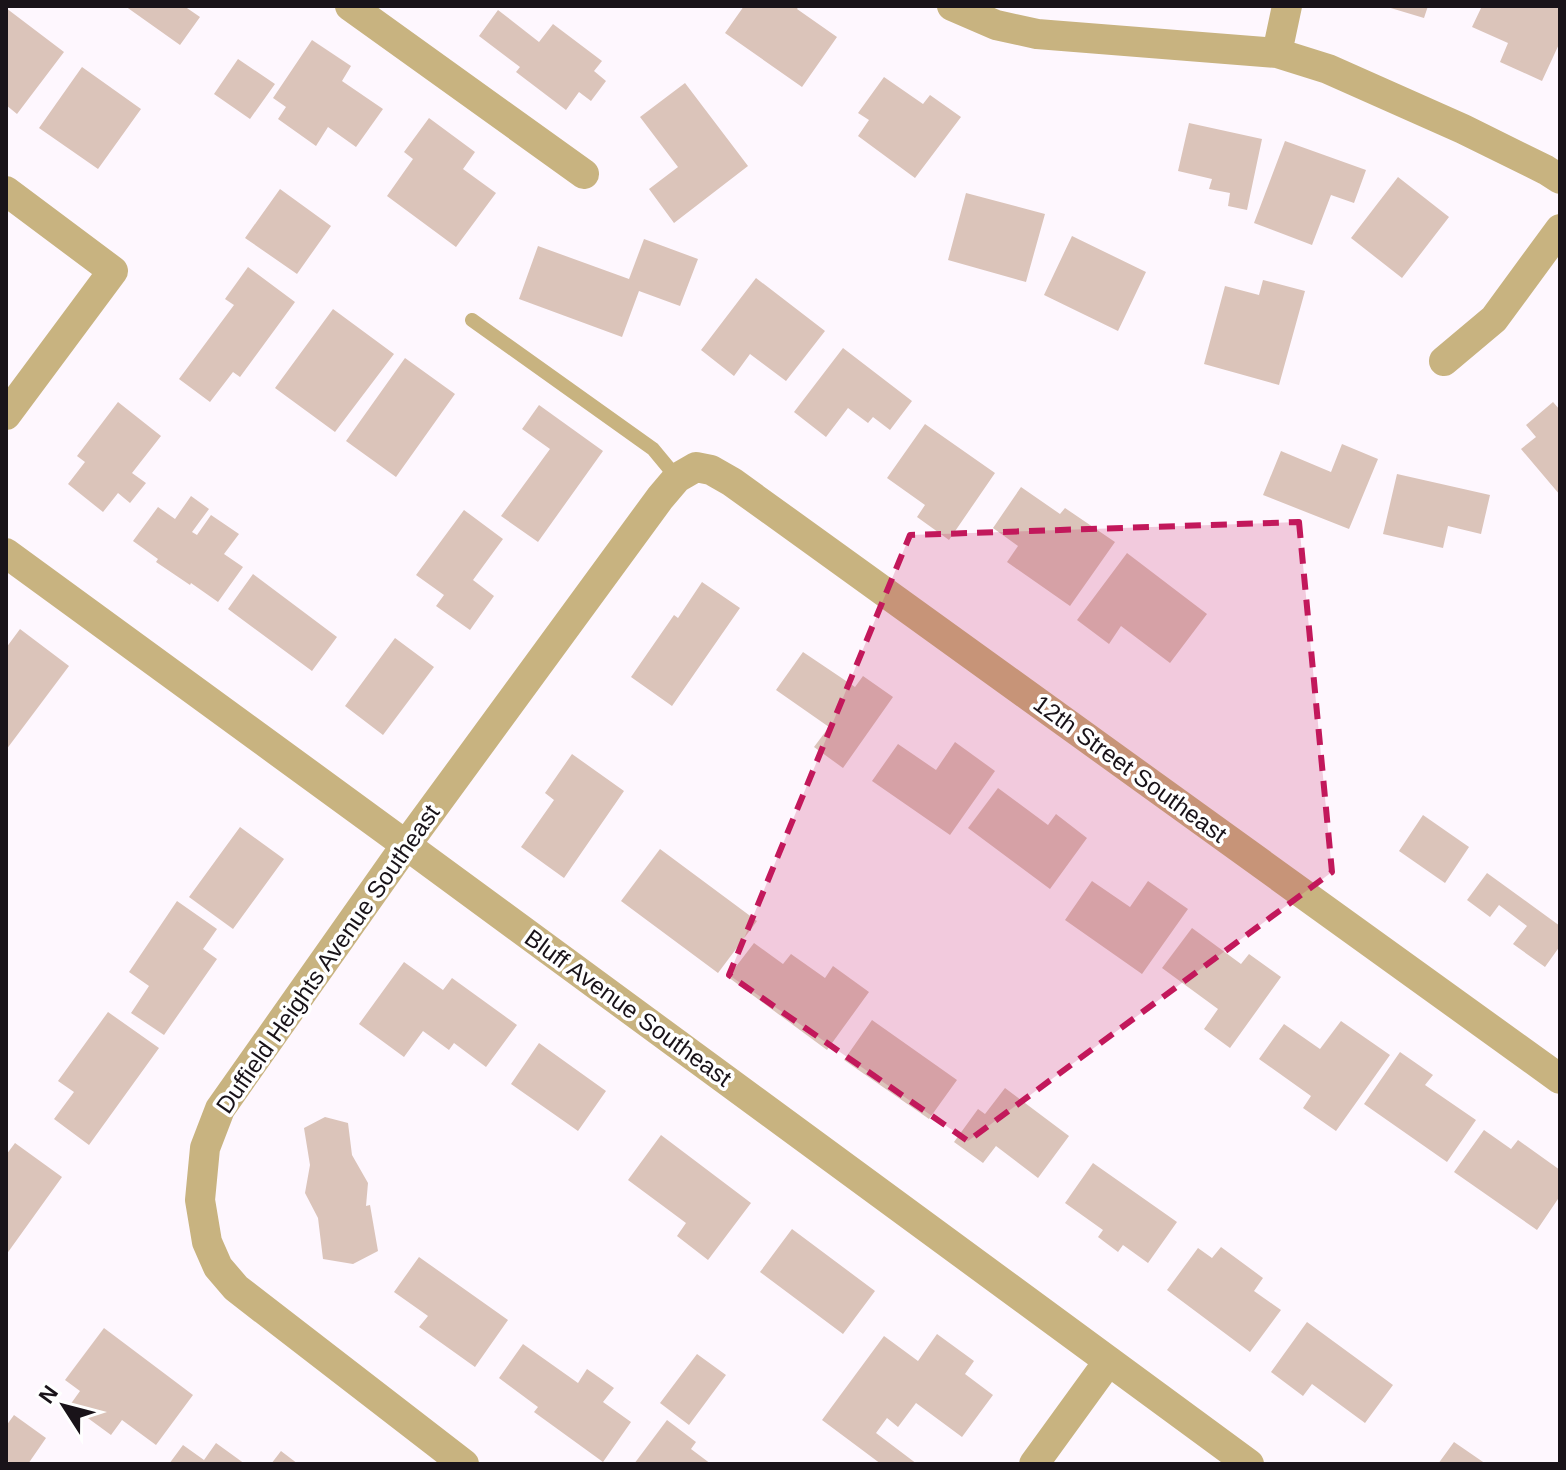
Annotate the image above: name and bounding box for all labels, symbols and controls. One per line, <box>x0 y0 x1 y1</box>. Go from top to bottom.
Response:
street label: 12th Street Southeast <box>1028 689 1232 848</box>
street label: Duffield Heights Avenue Southeast <box>210 799 445 1118</box>
street label: Bluff Avenue Southeast <box>520 924 737 1092</box>
north arrow <box>24 1366 104 1446</box>
text: N <box>33 1381 63 1408</box>

